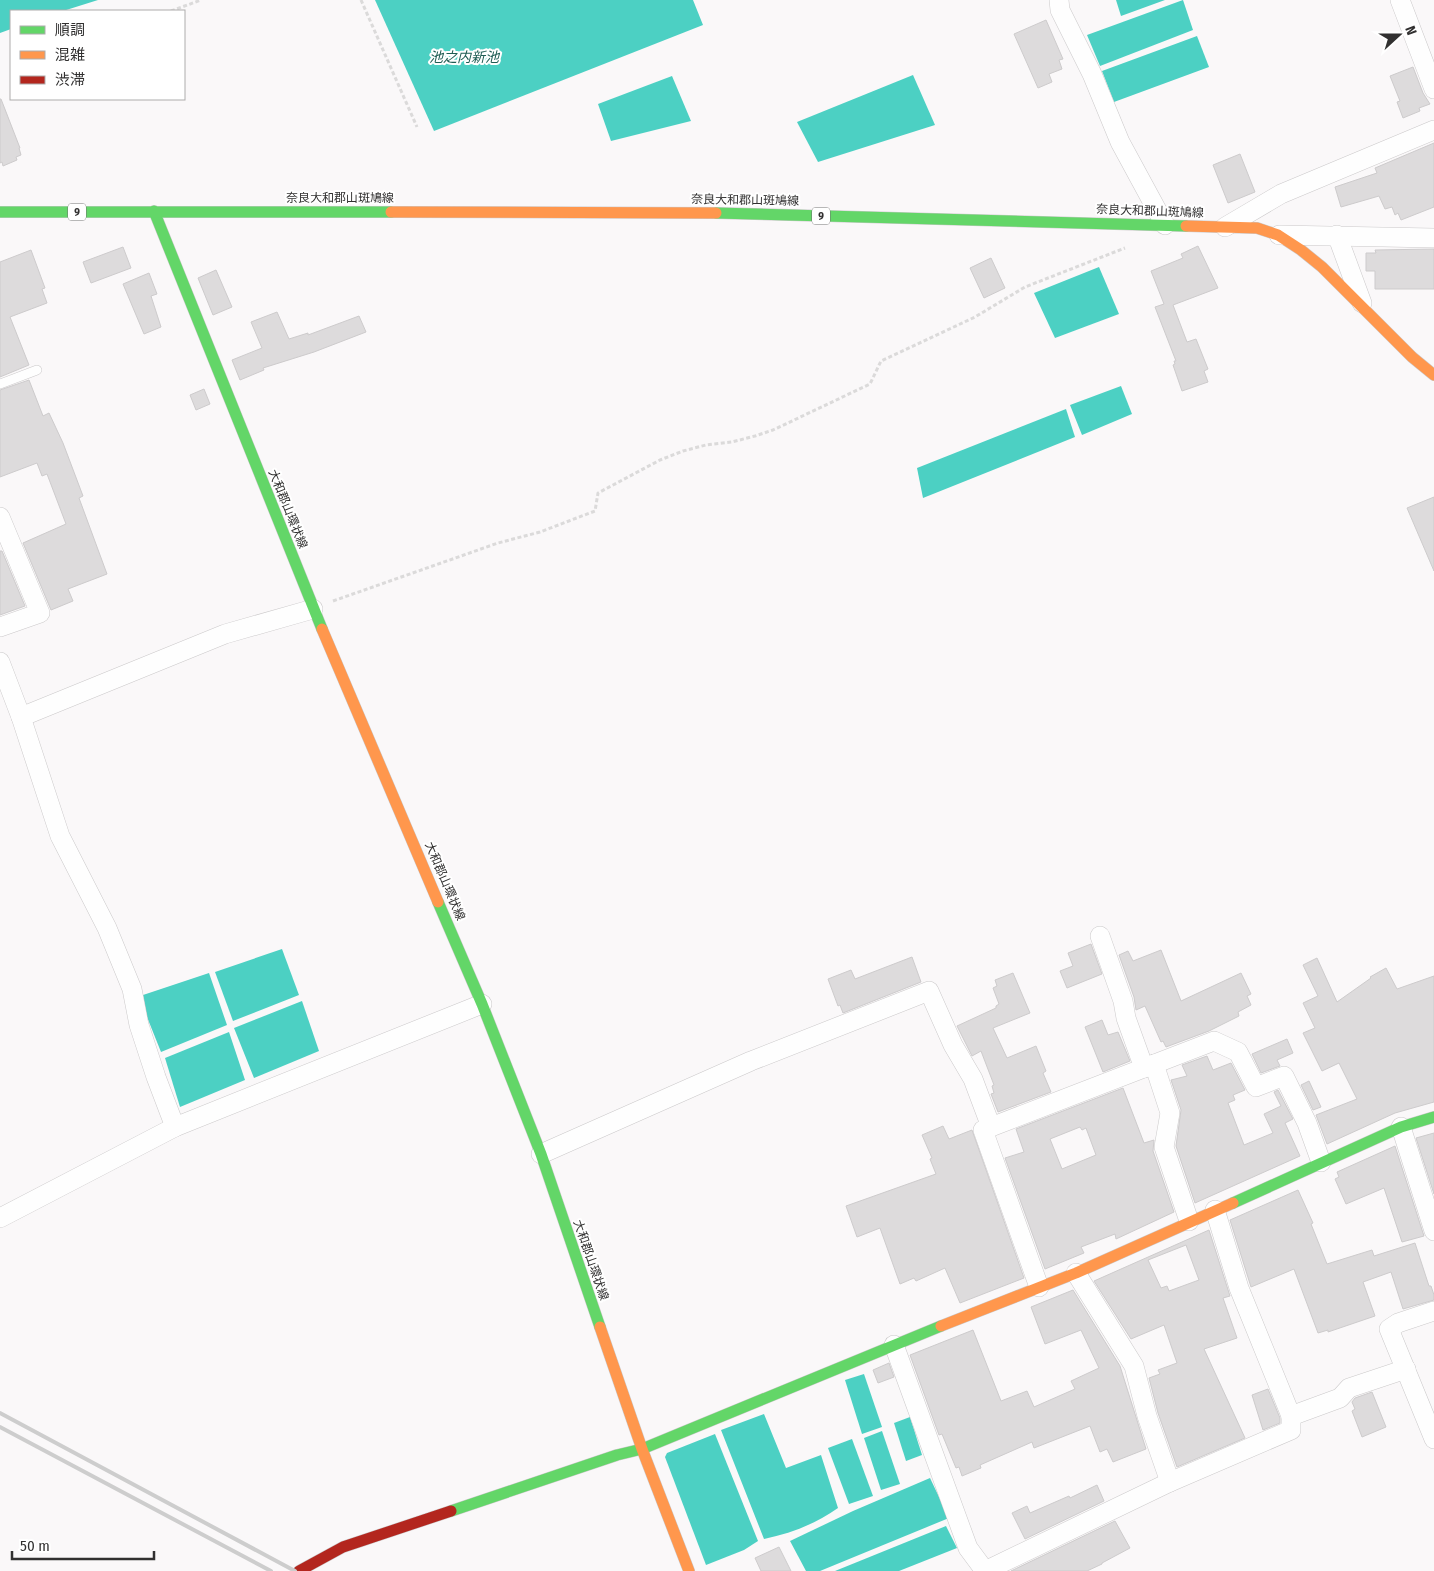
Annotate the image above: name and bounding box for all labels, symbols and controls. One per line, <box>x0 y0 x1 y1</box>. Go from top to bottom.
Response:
legend <box>10 10 185 100</box>
north arrow <box>1374 10 1424 60</box>
text: 順調 <box>55 21 85 39</box>
text: N <box>1401 24 1420 37</box>
text: 混雑 <box>55 46 85 64</box>
water label: 池之内新池 <box>429 49 501 66</box>
text: 渋滞 <box>55 71 85 89</box>
street label: 奈良大和郡山斑鳩線 <box>286 191 394 205</box>
street label: 奈良大和郡山斑鳩線 <box>691 192 799 208</box>
street label: 奈良大和郡山斑鳩線 <box>1096 202 1204 220</box>
road number: 9 <box>68 203 86 220</box>
road number: 9 <box>812 208 830 225</box>
street label: 大和郡山環状線 <box>266 467 310 551</box>
street label: 大和郡山環状線 <box>422 840 468 922</box>
street label: 大和郡山環状線 <box>571 1218 611 1302</box>
scale bar <box>12 1528 155 1560</box>
text: 50 m <box>20 1537 50 1555</box>

